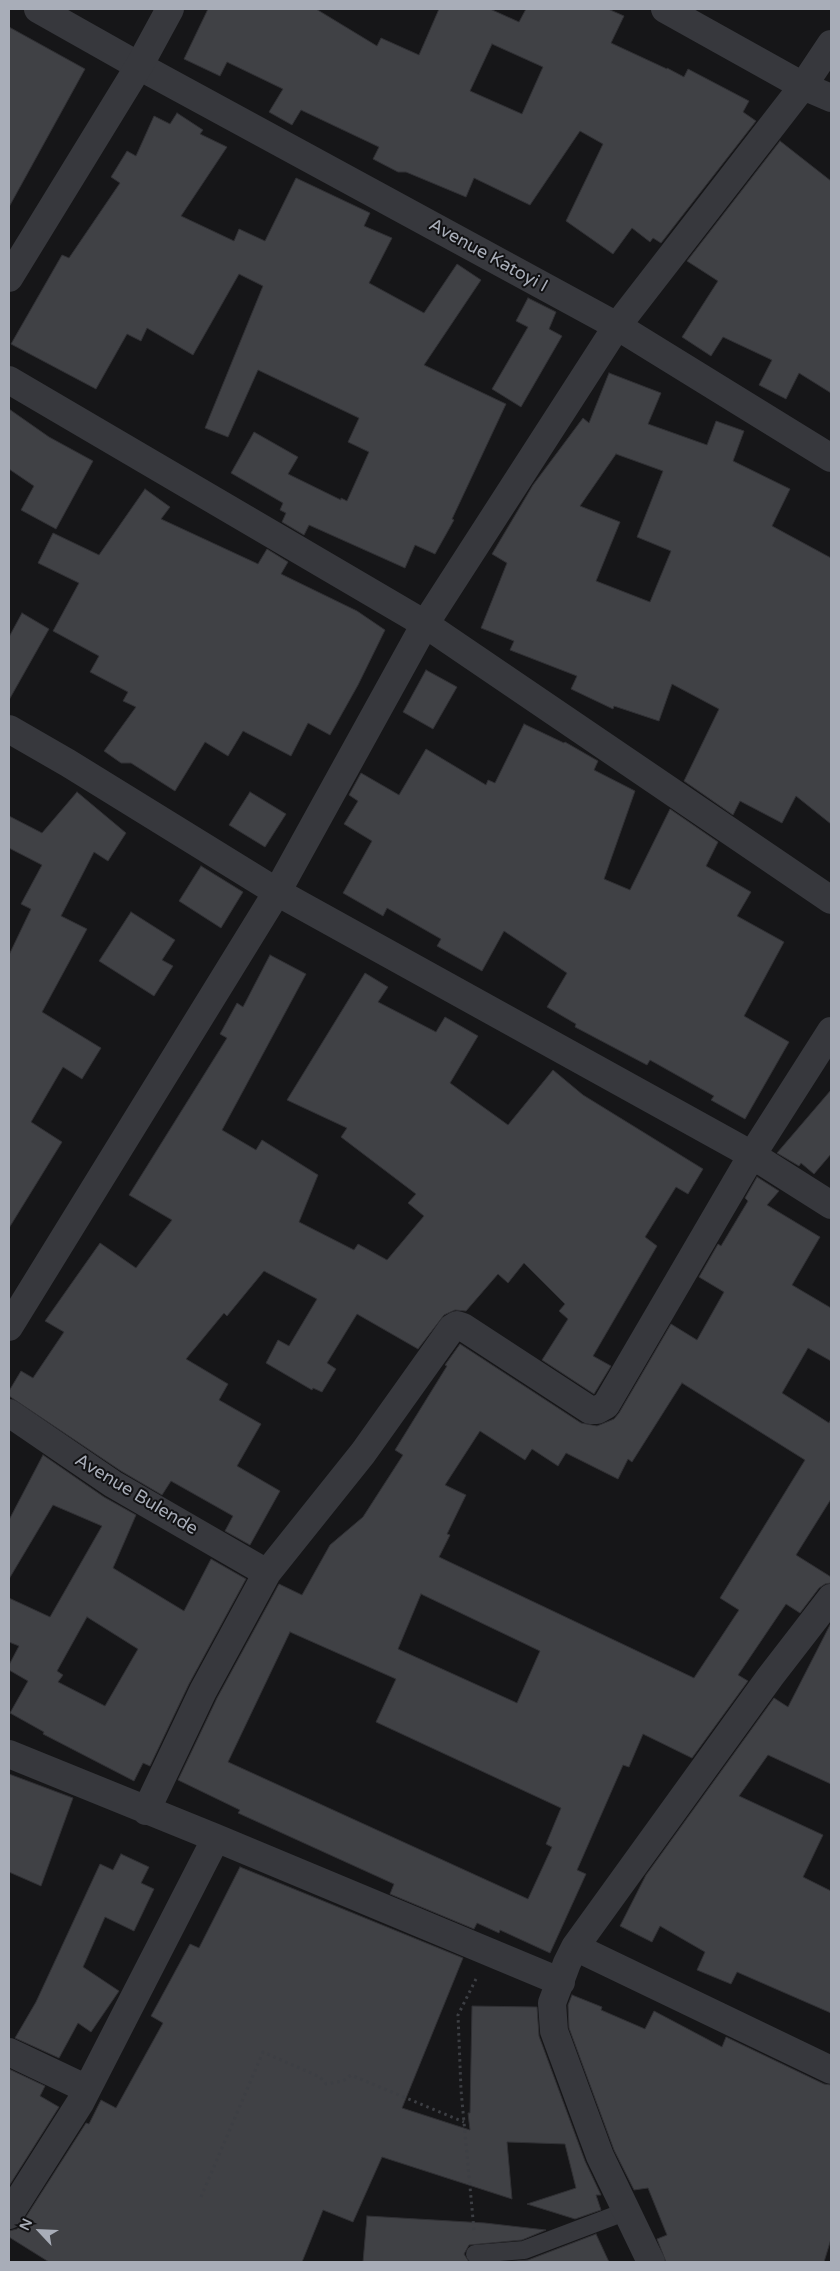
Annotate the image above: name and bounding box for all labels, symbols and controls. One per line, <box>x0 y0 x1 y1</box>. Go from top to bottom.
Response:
street label: Avenue Katoyi I <box>425 214 551 298</box>
street label: Avenue Bulende <box>71 1450 201 1540</box>
north arrow <box>15 2206 65 2256</box>
text: N <box>16 2216 36 2233</box>

